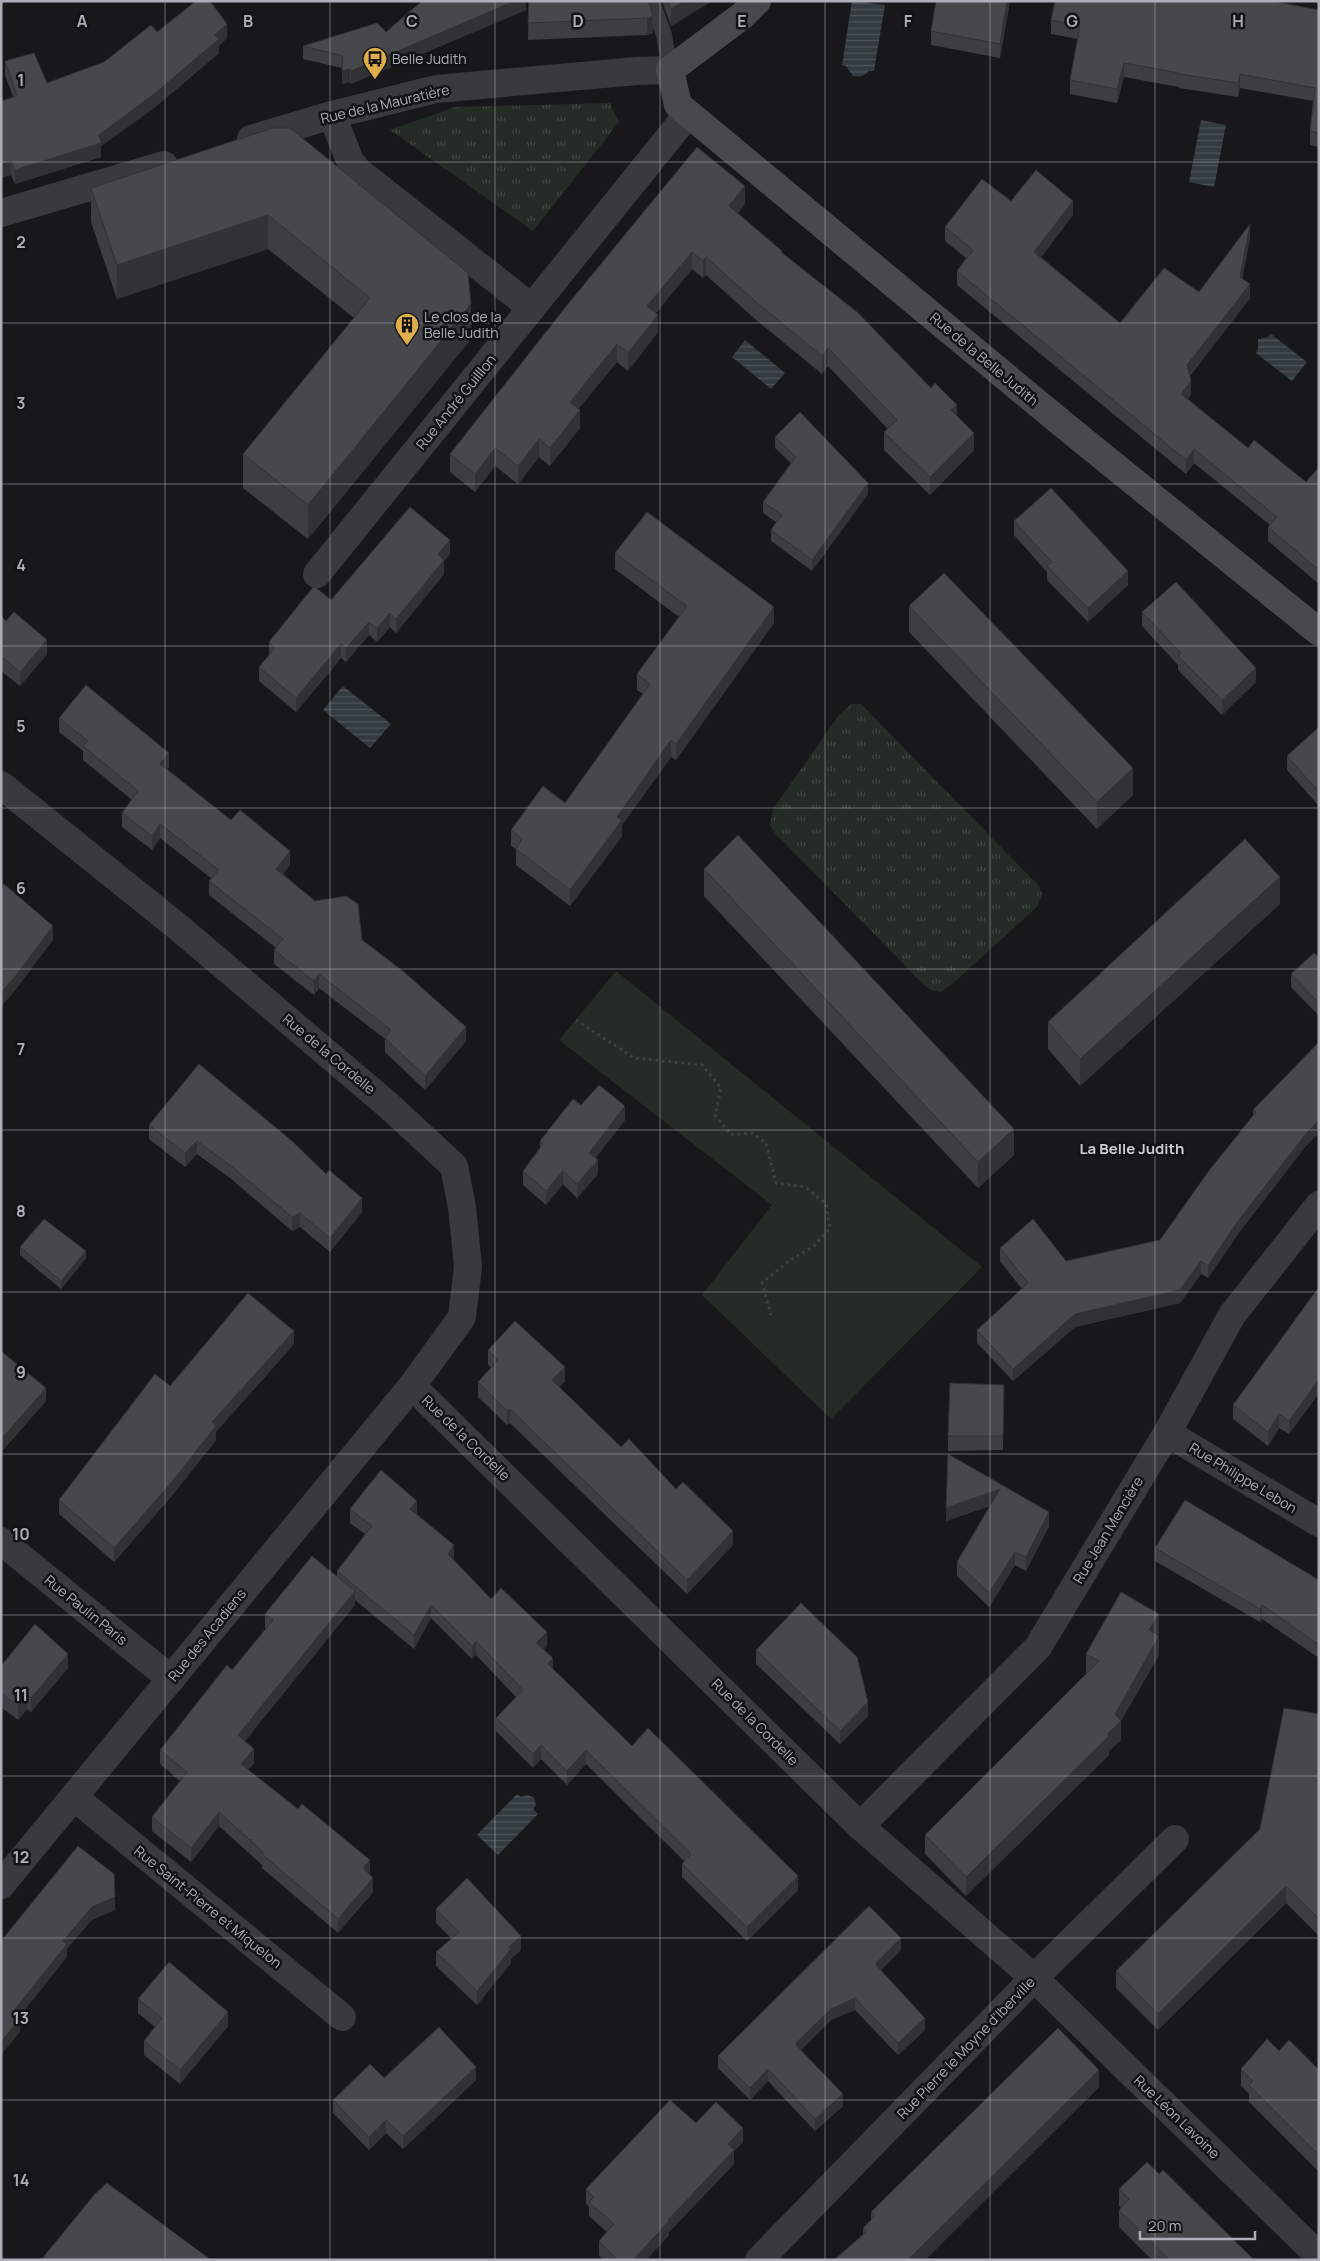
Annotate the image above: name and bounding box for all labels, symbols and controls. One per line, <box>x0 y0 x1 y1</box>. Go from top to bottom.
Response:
text: A <box>77 10 88 32</box>
text: B <box>243 10 253 32</box>
text: C <box>406 10 418 32</box>
text: D <box>572 10 584 32</box>
text: E <box>737 10 747 32</box>
text: F <box>904 10 913 32</box>
text: G <box>1066 10 1078 32</box>
text: H <box>1232 10 1244 32</box>
bus stop icon: Belle Judith <box>362 46 388 80</box>
place label: Belle Judith <box>392 49 467 68</box>
text: 1 <box>17 69 25 91</box>
street label: Rue de la Mauratière <box>319 79 451 128</box>
text: 2 <box>16 231 26 253</box>
place label: Le clos de la Belle Judith <box>424 307 502 342</box>
street label: Rue de la Belle Judith <box>926 308 1042 410</box>
building icon: Le clos de la Belle Judith <box>394 312 420 346</box>
street label: Rue André Guilllon <box>411 350 500 453</box>
text: 3 <box>16 392 26 414</box>
text: 4 <box>16 554 26 576</box>
text: 5 <box>16 715 26 737</box>
text: 6 <box>16 877 26 899</box>
street label: Rue de la Cordelle <box>279 1009 380 1098</box>
text: 7 <box>17 1038 25 1060</box>
district label: La Belle Judith <box>1080 1138 1184 1159</box>
text: 8 <box>16 1200 26 1222</box>
text: 9 <box>16 1361 26 1383</box>
street label: Rue de la Cordelle <box>418 1391 515 1485</box>
street label: Rue Philippe Lebon <box>1186 1438 1301 1517</box>
street label: Rue Jean Mencière <box>1068 1473 1147 1587</box>
text: 10 <box>12 1523 30 1545</box>
street label: Rue Paulin Paris <box>41 1570 132 1649</box>
street label: Rue des Acadiens <box>163 1584 250 1685</box>
street label: Rue de la Cordelle <box>708 1674 803 1769</box>
text: 11 <box>14 1684 28 1706</box>
street label: Rue Saint-Pierre et Miquelon <box>131 1841 286 1972</box>
text: 12 <box>13 1846 29 1868</box>
street label: Rue Pierre le Moyne d'Iberville <box>893 1972 1039 2123</box>
text: 13 <box>13 2007 29 2029</box>
street label: Rue Léon Lavoine <box>1130 2071 1224 2162</box>
text: 14 <box>13 2169 29 2191</box>
scale bar <box>1140 2208 1255 2240</box>
text: 20 m <box>1148 2215 1181 2236</box>

